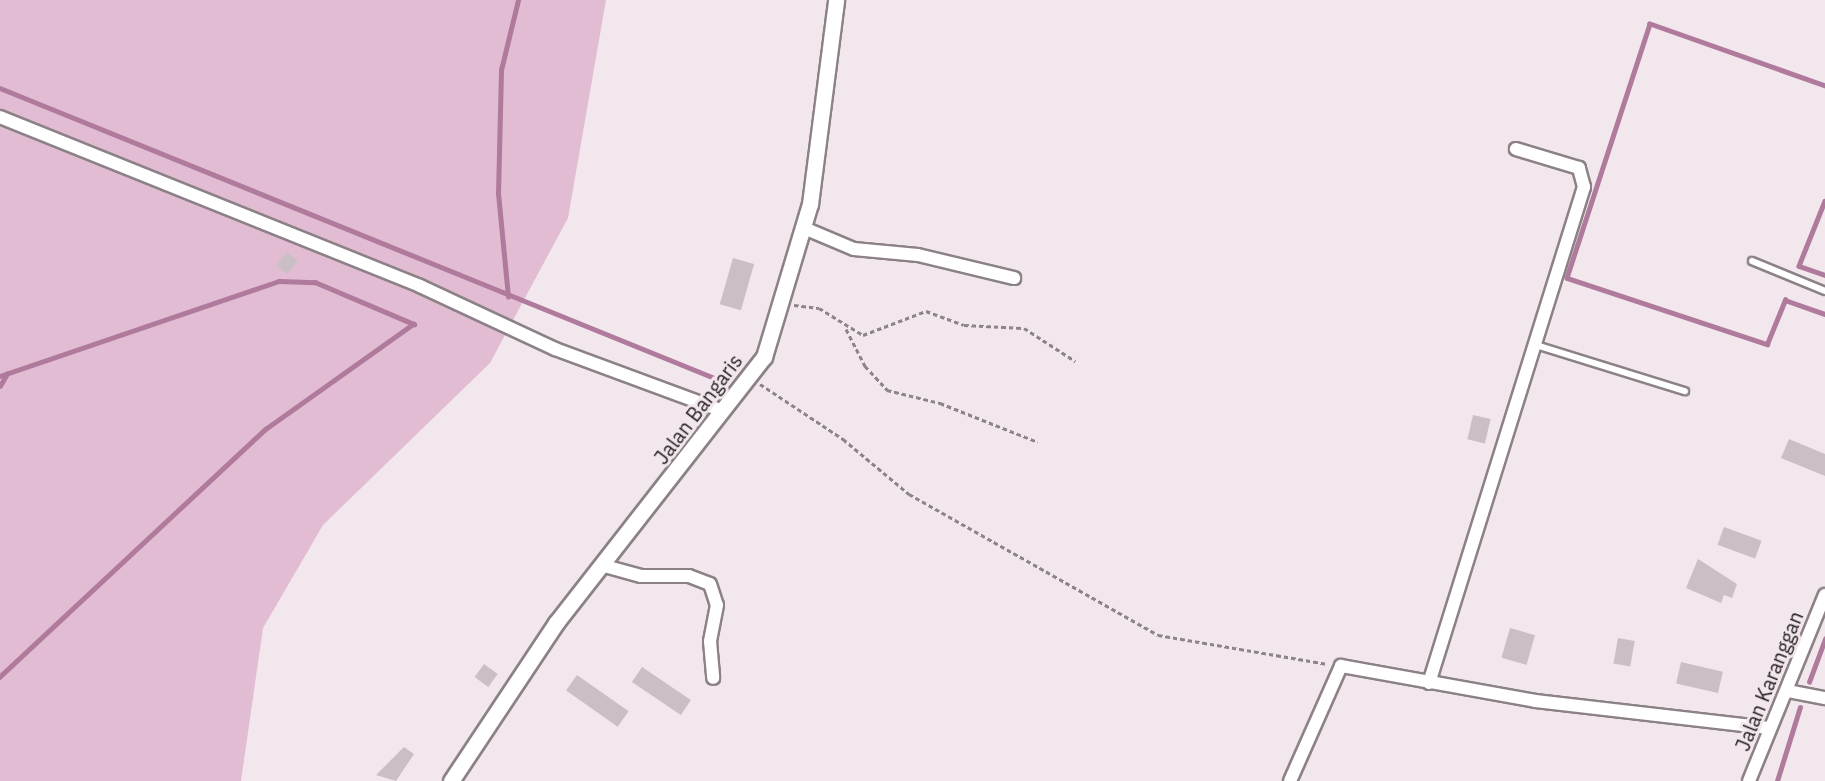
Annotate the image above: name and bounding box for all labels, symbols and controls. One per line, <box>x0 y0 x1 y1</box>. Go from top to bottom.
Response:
street label: Jalan Bangaris <box>649 349 747 469</box>
street label: Jalan Karanggan <box>1730 608 1808 754</box>

